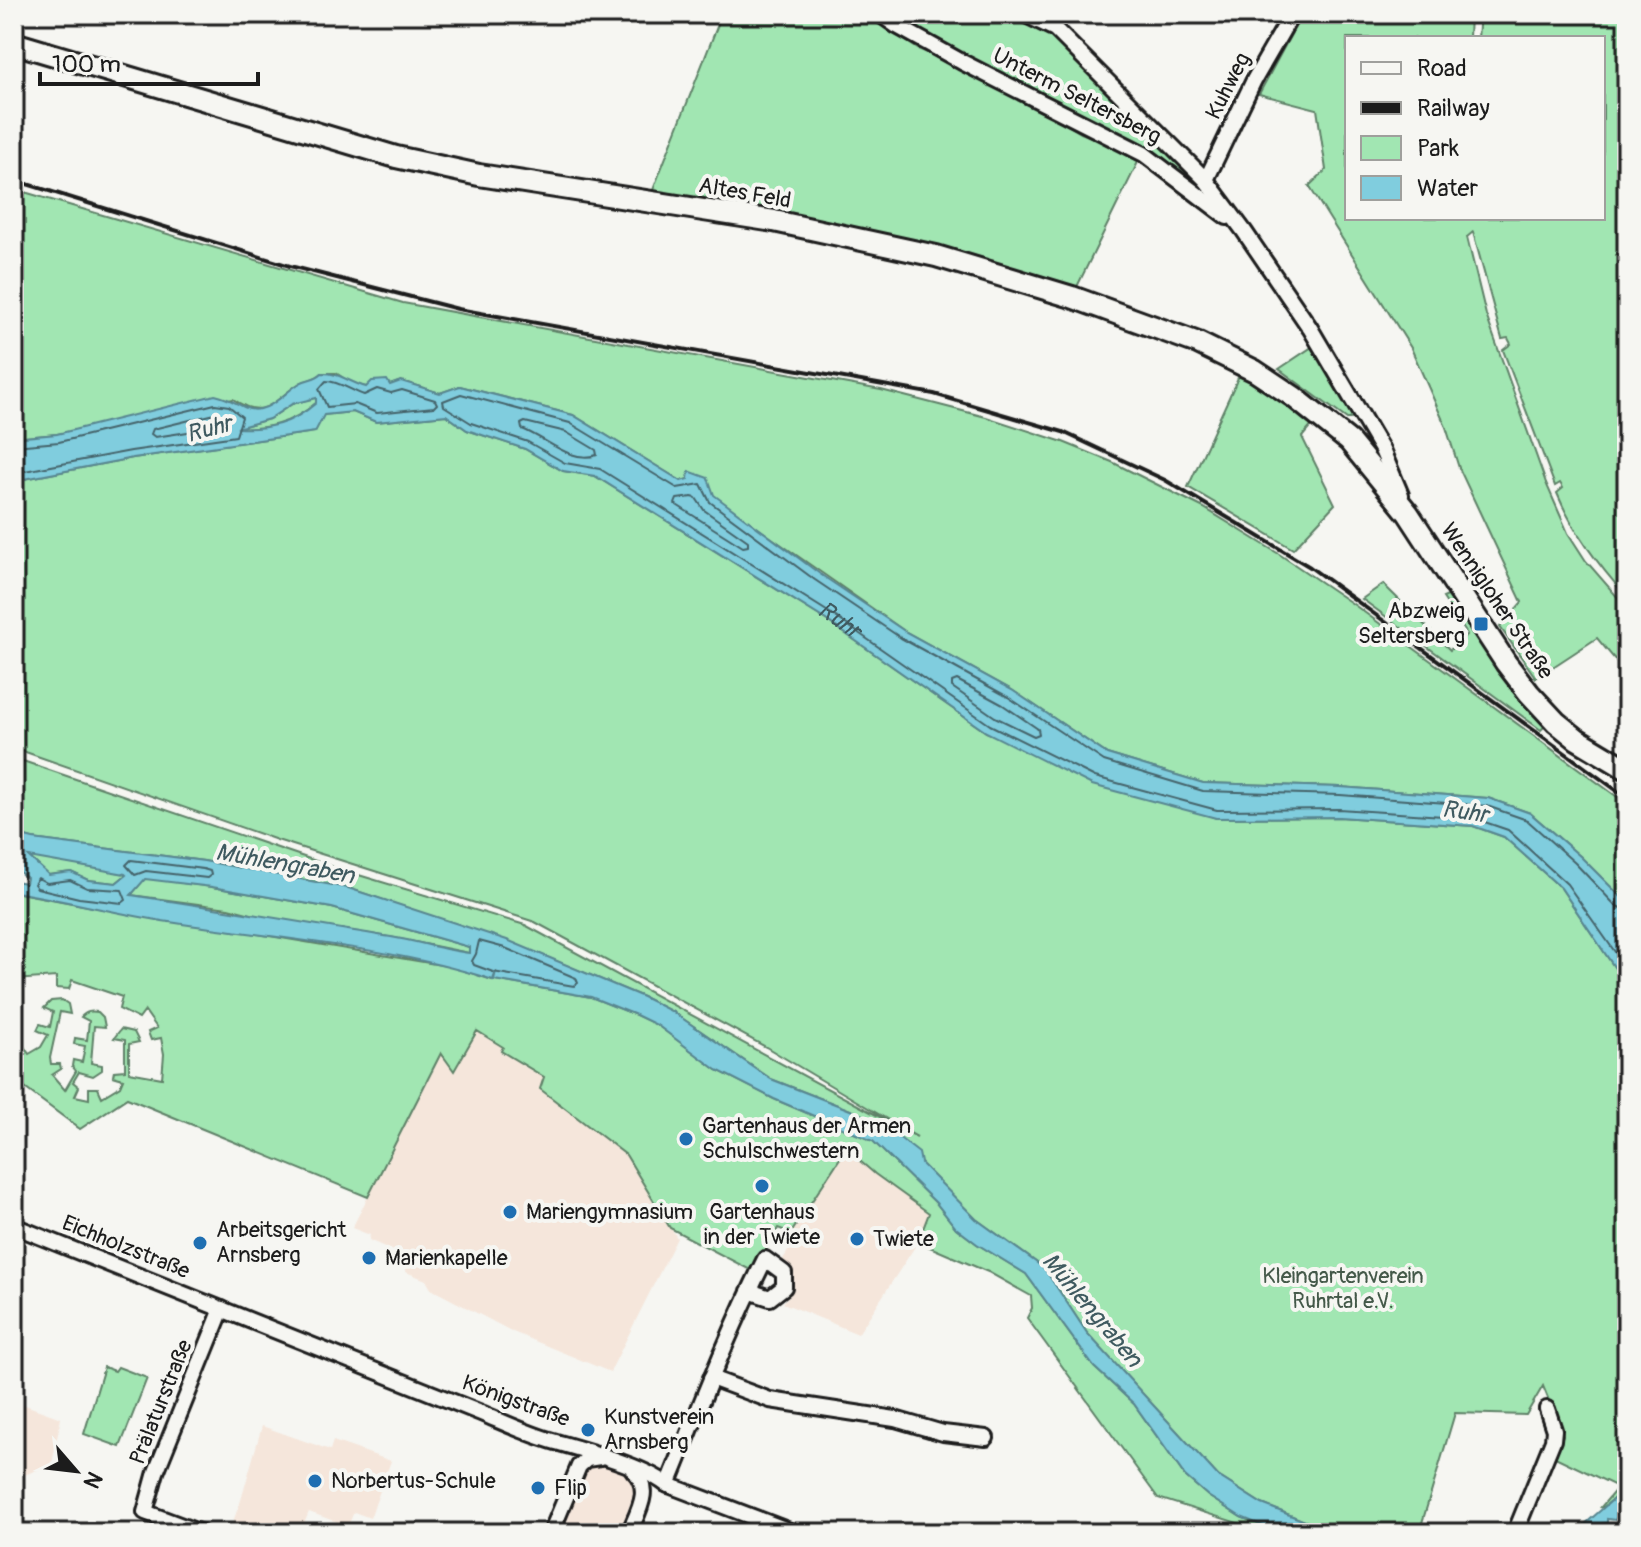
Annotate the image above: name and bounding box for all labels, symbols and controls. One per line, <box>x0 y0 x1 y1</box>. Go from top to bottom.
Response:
scale bar <box>40 36 258 86</box>
legend <box>1345 36 1605 220</box>
street label: Unterm Seltersberg <box>988 41 1166 151</box>
street label: Kuhweg <box>1199 48 1257 124</box>
text: 100 m <box>52 50 121 79</box>
text: Road <box>1417 54 1467 83</box>
text: Railway <box>1417 94 1490 123</box>
text: Park <box>1417 134 1459 163</box>
street label: Altes Feld <box>697 171 793 215</box>
text: Water <box>1417 174 1478 203</box>
water label: Ruhr <box>183 408 238 449</box>
street label: Wennigloher Straße <box>1434 518 1560 685</box>
water label: Ruhr <box>813 595 870 647</box>
place label: Abzweig Seltersberg <box>1358 597 1465 650</box>
marker: Abzweig Seltersberg <box>1472 615 1490 633</box>
water label: Ruhr <box>1440 794 1493 830</box>
water label: Mühlengraben <box>213 838 358 891</box>
place label: Gartenhaus der Armen Schulschwestern <box>702 1112 911 1165</box>
marker: Gartenhaus der Armen Schulschwestern <box>677 1130 695 1148</box>
marker: Gartenhaus in der Twiete <box>753 1177 771 1195</box>
place label: Mariengymnasium <box>526 1198 693 1226</box>
place label: Gartenhaus in der Twiete <box>704 1198 820 1251</box>
marker: Mariengymnasium <box>501 1203 519 1221</box>
street label: Eichholzstraße <box>58 1209 194 1285</box>
place label: Arbeitsgericht Arnsberg <box>216 1216 347 1269</box>
place label: Twiete <box>873 1225 934 1253</box>
marker: Twiete <box>848 1230 866 1248</box>
marker: Arbeitsgericht Arnsberg <box>191 1234 209 1252</box>
place label: Marienkapelle <box>385 1244 508 1272</box>
water label: Mühlengraben <box>1036 1247 1149 1374</box>
marker: Marienkapelle <box>360 1249 378 1267</box>
park label: Kleingartenverein Ruhrtal e.V. <box>1262 1262 1424 1315</box>
street label: Prälaturstraße <box>123 1335 199 1469</box>
street label: Königstraße <box>458 1369 574 1433</box>
place label: Kunstverein Arnsberg <box>604 1403 714 1456</box>
marker: Kunstverein Arnsberg <box>579 1421 597 1439</box>
north arrow <box>36 1431 116 1511</box>
text: N <box>77 1467 109 1493</box>
place label: Norbertus-Schule <box>331 1467 496 1495</box>
marker: Norbertus-Schule <box>306 1472 324 1490</box>
place label: Flip <box>554 1474 587 1502</box>
marker: Flip <box>529 1479 547 1497</box>

